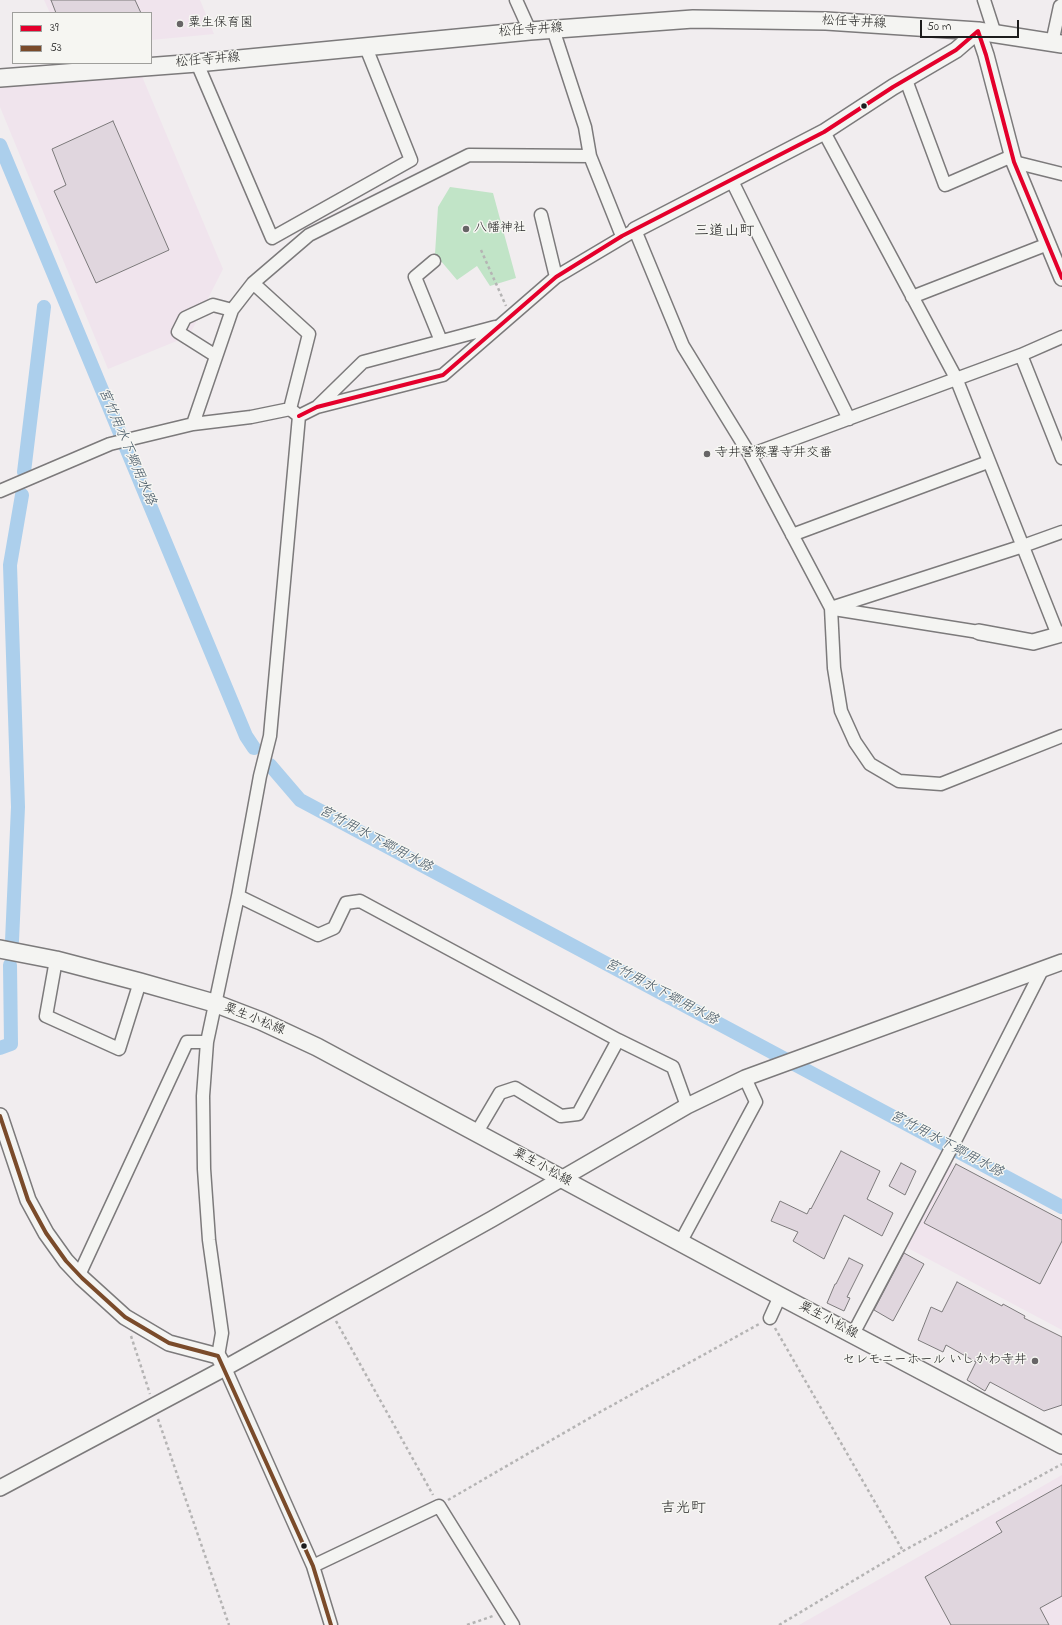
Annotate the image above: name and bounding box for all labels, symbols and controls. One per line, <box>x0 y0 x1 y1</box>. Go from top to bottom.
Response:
legend <box>12 12 152 64</box>
scale bar <box>922 12 1021 38</box>
street label: 松任寺井線 <box>821 14 887 32</box>
place label: 粟生保育園 <box>188 16 253 32</box>
text: 50 m <box>927 18 951 36</box>
text: 39 <box>50 19 59 37</box>
marker: 粟生保育園 <box>175 19 185 29</box>
street label: 松任寺井線 <box>498 21 564 41</box>
text: 53 <box>50 39 62 57</box>
street label: 松任寺井線 <box>175 50 241 72</box>
unlabelled marker <box>859 101 869 111</box>
place label: 八幡神社 <box>474 221 526 237</box>
marker: 八幡神社 <box>461 224 471 234</box>
district label: 三道山町 <box>694 224 754 242</box>
water label: 宮竹用水下郷用水路 <box>94 386 158 508</box>
place label: 寺井警察署寺井交番 <box>715 446 832 462</box>
marker: 寺井警察署寺井交番 <box>702 449 712 459</box>
water label: 宮竹用水下郷用水路 <box>315 803 435 877</box>
water label: 宮竹用水下郷用水路 <box>601 956 721 1030</box>
street label: 粟生小松線 <box>221 1001 287 1039</box>
water label: 宮竹用水下郷用水路 <box>886 1108 1006 1182</box>
street label: 粟生小松線 <box>510 1145 574 1191</box>
street label: 粟生小松線 <box>796 1299 860 1343</box>
place label: セレモニーホール いしかわ寺井 <box>842 1353 1027 1369</box>
marker: セレモニーホール いしかわ寺井 <box>1030 1356 1040 1366</box>
district label: 吉光町 <box>661 1501 705 1519</box>
unlabelled marker <box>299 1541 309 1551</box>

